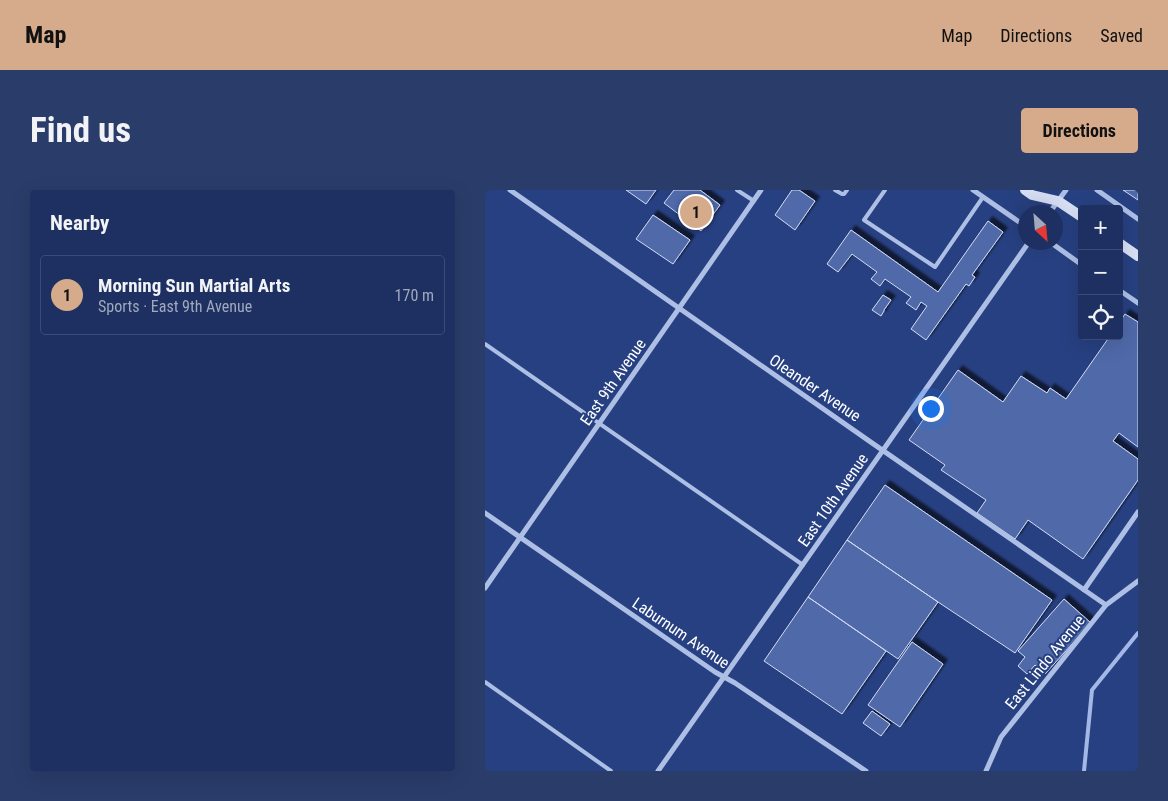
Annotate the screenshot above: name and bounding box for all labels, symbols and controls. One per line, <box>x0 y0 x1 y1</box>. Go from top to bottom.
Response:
text: Map <box>25 21 66 49</box>
text: Map <box>941 25 972 46</box>
text: Directions <box>1000 25 1072 46</box>
text: Saved <box>1100 25 1143 46</box>
button: Directions <box>1021 108 1138 153</box>
text: Find us <box>30 110 131 151</box>
pin: 1 <box>680 193 712 231</box>
north arrow <box>1018 205 1063 250</box>
map controls <box>1078 205 1123 340</box>
button: + <box>1078 205 1123 250</box>
text: Nearby <box>50 211 109 235</box>
button: − <box>1078 250 1123 295</box>
text: Morning Sun Martial Arts <box>98 274 290 297</box>
text: 1 <box>63 286 71 305</box>
text: 170 m <box>395 286 434 305</box>
button: locate <box>1078 295 1123 340</box>
text: Sports · East 9th Avenue <box>98 297 252 316</box>
street label: East 9th Avenue <box>576 335 650 429</box>
street label: Oleander Avenue <box>766 350 864 426</box>
your location <box>918 396 944 422</box>
street label: East 10th Avenue <box>794 450 872 550</box>
street label: Laburnum Avenue <box>629 594 733 672</box>
street label: East Lindo Avenue <box>1001 611 1089 713</box>

